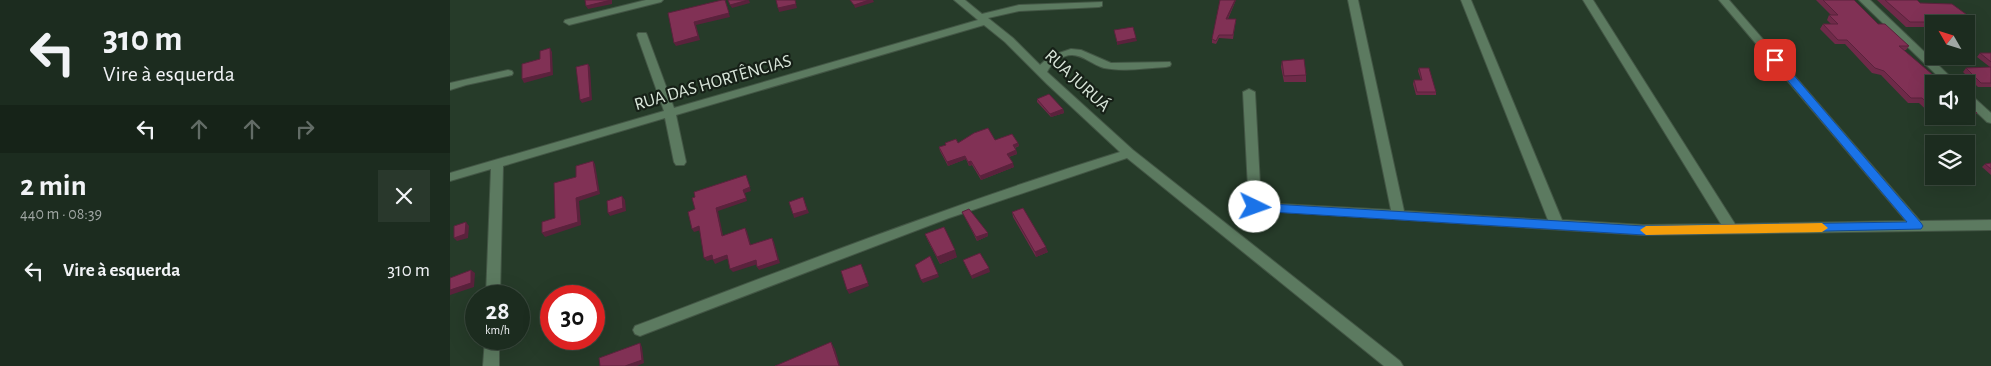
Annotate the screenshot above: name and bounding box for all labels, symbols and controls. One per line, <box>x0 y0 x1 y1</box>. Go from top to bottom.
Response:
north arrow <box>1925 15 1975 65</box>
map controls <box>1925 15 1975 185</box>
icon: left <box>20 20 85 85</box>
text: 310 m <box>103 22 182 57</box>
pin <box>1754 39 1796 81</box>
street label: RUA JURUÁ <box>1041 44 1116 116</box>
icon: arrive <box>1761 46 1789 74</box>
street label: RUA DAS HORTÊNCIAS <box>632 49 794 114</box>
text: Vire à esquerda <box>103 63 235 85</box>
button: sound <box>1925 75 1975 125</box>
icon: left <box>132 115 160 143</box>
icon: ahead <box>185 115 213 143</box>
icon: ahead <box>238 115 266 143</box>
icon: right <box>291 115 319 143</box>
button: layers <box>1925 135 1975 185</box>
button: close <box>378 170 430 222</box>
text: 2 min <box>20 171 87 201</box>
position arrow <box>1228 180 1280 232</box>
text: 440 m · 08:39 <box>20 206 102 222</box>
icon: left <box>20 257 48 285</box>
text: Vire à esquerda <box>63 261 180 280</box>
text: 310 m <box>387 261 430 280</box>
speed limit sign: 30 <box>540 285 605 350</box>
text: 28 <box>485 299 510 324</box>
text: km/h <box>485 324 510 336</box>

